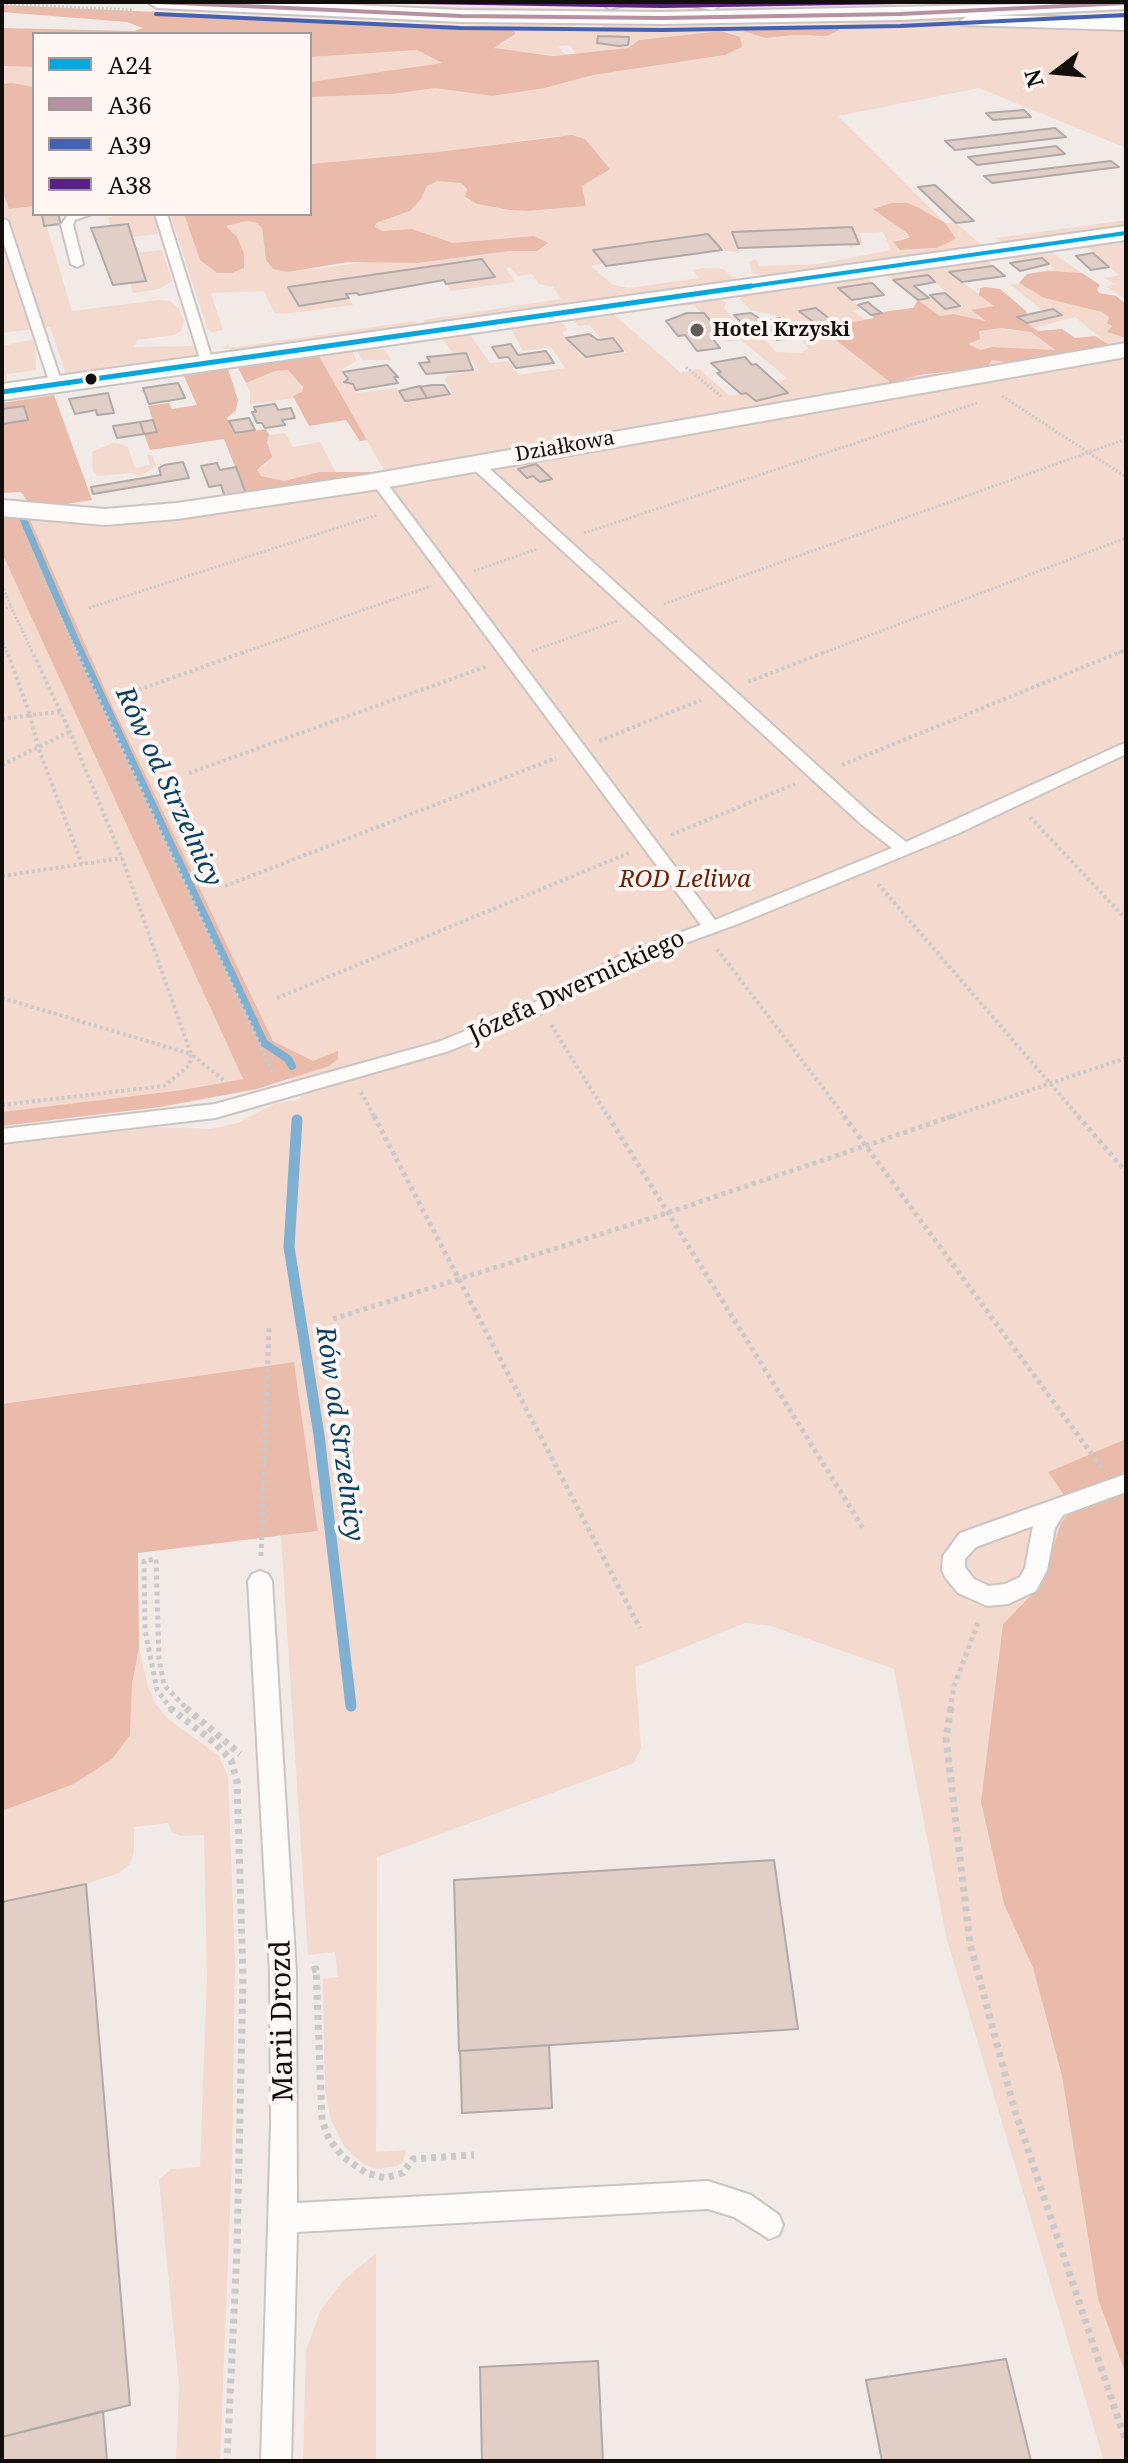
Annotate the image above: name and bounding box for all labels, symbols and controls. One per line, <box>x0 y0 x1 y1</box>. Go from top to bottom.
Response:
legend <box>32 32 312 216</box>
north arrow <box>1016 32 1096 112</box>
text: A24 <box>108 48 152 81</box>
text: N <box>1016 66 1050 91</box>
text: A36 <box>108 88 152 121</box>
text: A39 <box>108 128 152 161</box>
text: A38 <box>108 168 152 201</box>
place label: Hotel Krzyski <box>713 318 850 342</box>
marker: Hotel Krzyski <box>688 321 706 339</box>
unlabelled marker <box>83 371 99 387</box>
street label: Działkowa <box>514 426 616 468</box>
water label: Rów od Strzelnicy <box>108 682 228 892</box>
park label: ROD Leliwa <box>619 866 751 894</box>
street label: Józefa Dwernickiego <box>465 924 689 1050</box>
water label: Rów od Strzelnicy <box>308 1325 370 1543</box>
street label: Marii Drozd <box>265 1940 301 2102</box>

